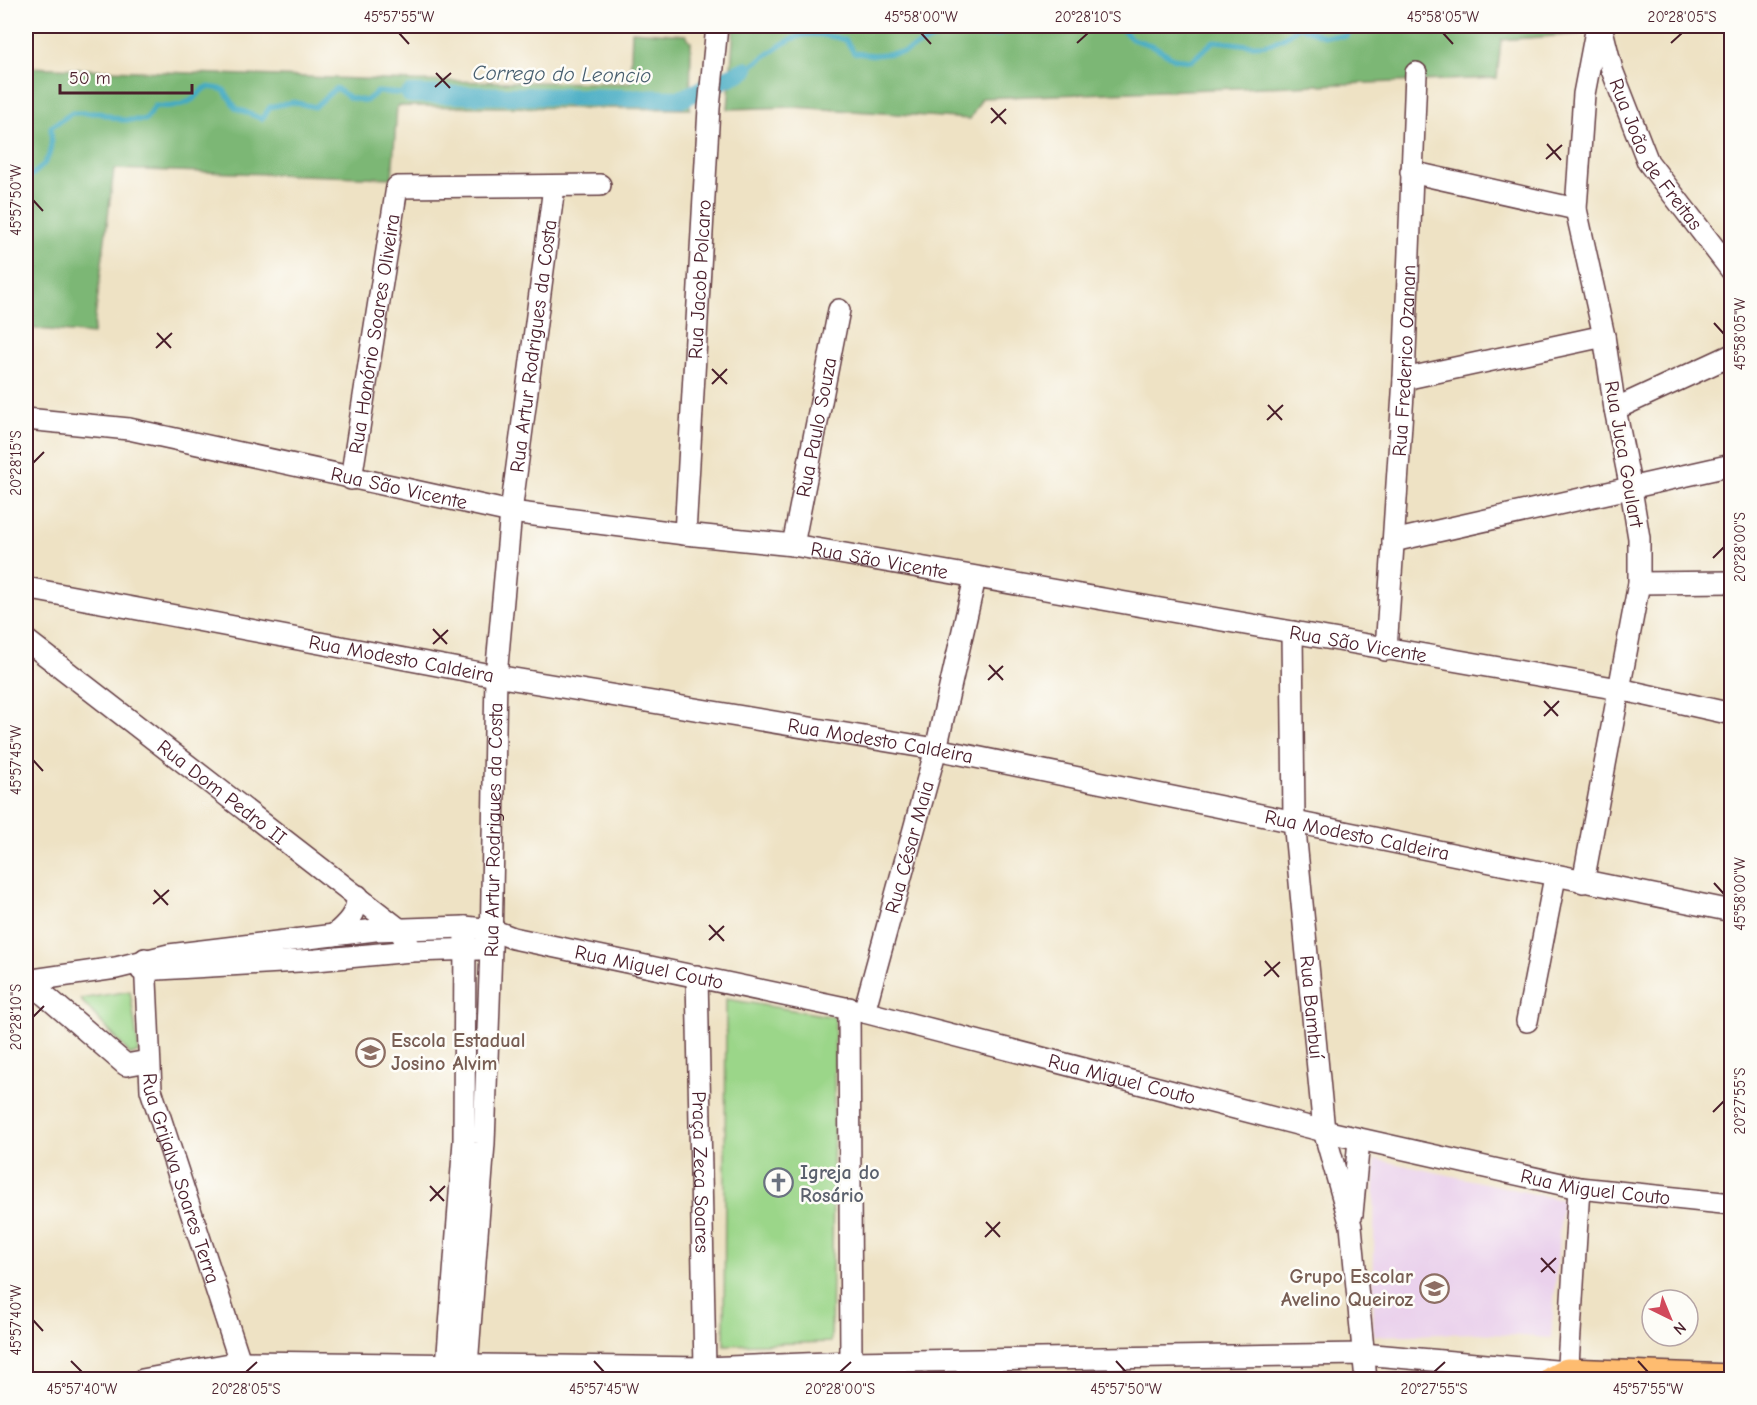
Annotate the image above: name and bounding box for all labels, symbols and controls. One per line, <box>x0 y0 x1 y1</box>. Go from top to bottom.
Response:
text: 45°57'55"W <box>364 8 434 26</box>
text: 45°58'00"W <box>884 8 958 26</box>
text: 20°28'10"S <box>1055 8 1121 26</box>
text: 45°58'05"W <box>1407 8 1479 26</box>
text: 20°28'05"S <box>1648 8 1716 26</box>
scale bar <box>60 57 192 95</box>
water label: Corrego do Leoncio <box>472 60 652 88</box>
text: 50 m <box>69 68 111 89</box>
street label: Rua João de Freitas <box>1605 75 1707 234</box>
text: 45°57'50"W <box>7 164 25 236</box>
street label: Rua Jacob Polcaro <box>683 199 715 360</box>
street label: Rua Honório Soares Oliveira <box>344 212 404 455</box>
street label: Rua Artur Rodrigues da Costa <box>505 218 561 474</box>
street label: Rua Frederico Ozanan <box>1387 264 1420 457</box>
text: 45°58'05"W <box>1731 298 1749 370</box>
street label: Rua Paulo Souza <box>791 355 841 499</box>
street label: Rua Juca Goulart <box>1600 379 1648 530</box>
text: 20°28'15"S <box>7 430 25 496</box>
street label: Rua São Vicente <box>329 462 470 514</box>
text: 20°28'00"S <box>1731 512 1749 582</box>
street label: Rua São Vicente <box>809 537 950 583</box>
street label: Rua São Vicente <box>1288 620 1429 667</box>
street label: Rua Modesto Caldeira <box>307 630 496 687</box>
street label: Rua Artur Rodrigues da Costa <box>479 702 507 958</box>
street label: Rua Modesto Caldeira <box>786 713 975 768</box>
text: 45°57'45"W <box>7 725 25 795</box>
street label: Rua Dom Pedro II <box>153 735 291 849</box>
street label: Rua César Maia <box>880 778 938 916</box>
street label: Rua Modesto Caldeira <box>1263 805 1452 865</box>
text: 45°58'00"W <box>1731 857 1749 931</box>
street label: Rua Miguel Couto <box>573 940 726 994</box>
street label: Rua Bambuí <box>1296 954 1329 1060</box>
text: 20°28'10"S <box>7 984 25 1050</box>
place label: Escola Estadual Josino Alvim <box>391 1029 525 1075</box>
school or university icon: Escola Estadual Josino Alvim <box>354 1036 386 1068</box>
street label: Rua Miguel Couto <box>1046 1049 1198 1109</box>
text: 20°27'55"S <box>1731 1067 1749 1135</box>
street label: Rua Grijalva Soares Terra <box>138 1072 225 1286</box>
street label: Praça Zeca Soares <box>688 1091 714 1253</box>
place label: Igreja do Rosário <box>800 1161 880 1207</box>
street label: Rua Miguel Couto <box>1518 1164 1671 1209</box>
church icon: Igreja do Rosário <box>763 1167 795 1199</box>
place label: Grupo Escolar Avelino Queiroz <box>1281 1265 1413 1311</box>
school or university icon: Grupo Escolar Avelino Queiroz <box>1418 1272 1450 1304</box>
text: 45°57'40"W <box>7 1285 25 1355</box>
north arrow <box>1640 1288 1700 1348</box>
text: N <box>1670 1318 1690 1338</box>
text: 45°57'40"W <box>47 1380 117 1398</box>
text: 20°28'05"S <box>212 1380 280 1398</box>
text: 45°57'45"W <box>569 1380 639 1398</box>
text: 20°28'00"S <box>805 1380 875 1398</box>
text: 45°57'50"W <box>1090 1380 1162 1398</box>
text: 20°27'55"S <box>1400 1380 1468 1398</box>
text: 45°57'55"W <box>1613 1380 1683 1398</box>

